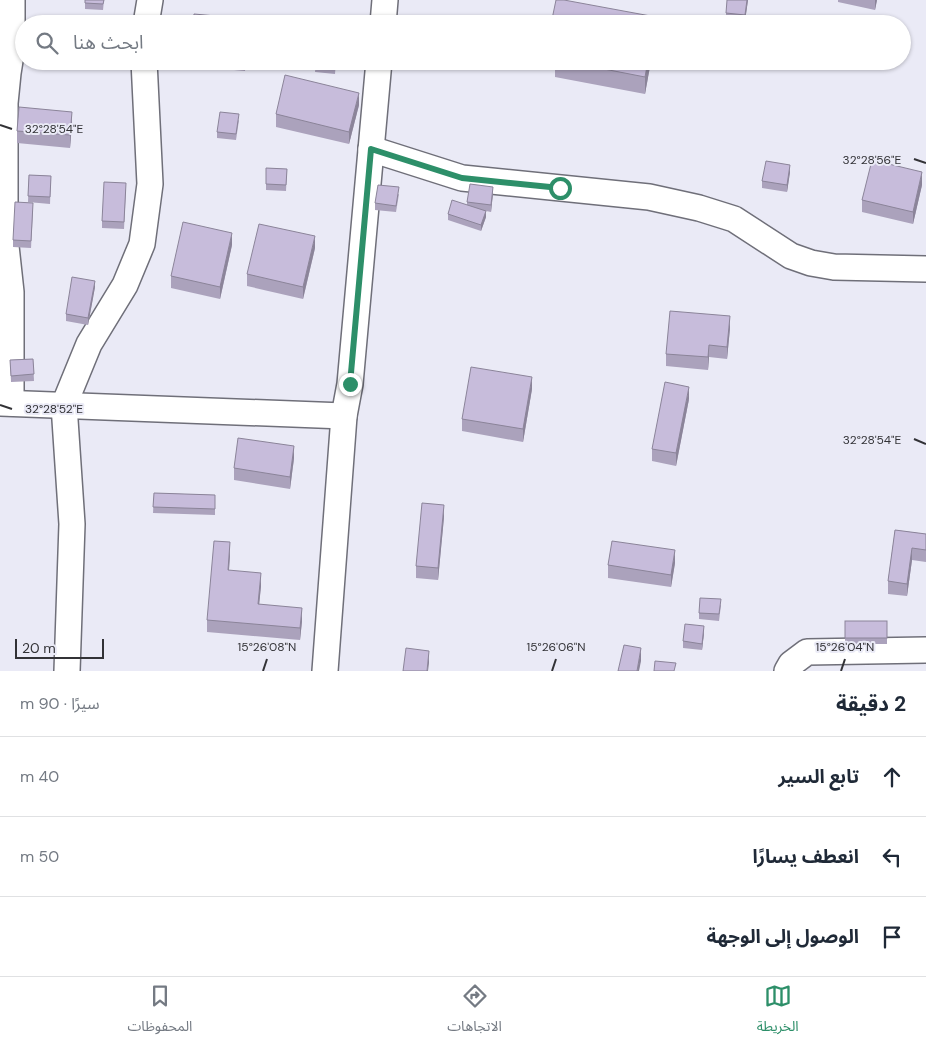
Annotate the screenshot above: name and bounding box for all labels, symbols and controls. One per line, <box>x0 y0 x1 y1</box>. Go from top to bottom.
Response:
search box <box>15 15 911 70</box>
icon: search <box>33 29 61 57</box>
text: ابحث هنا <box>73 30 144 55</box>
text: 32°28'54"E <box>25 121 83 137</box>
text: 32°28'56"E <box>843 152 902 168</box>
route start <box>549 177 572 200</box>
route end <box>339 373 362 396</box>
text: 32°28'52"E <box>25 401 83 417</box>
text: 32°28'54"E <box>843 432 901 448</box>
scale bar <box>15 636 104 659</box>
text: 20 m <box>22 639 56 657</box>
text: 15°26'08"N <box>238 639 296 655</box>
text: 15°26'06"N <box>526 639 586 655</box>
text: 15°26'04"N <box>816 639 874 655</box>
text: 2 دقيقة <box>836 690 906 718</box>
text: سيرًا · 90 m <box>20 693 99 714</box>
icon: ahead <box>878 763 906 791</box>
text: تابع السير <box>778 764 859 789</box>
text: 40 m <box>20 766 59 787</box>
icon: left <box>878 843 906 871</box>
text: انعطف يسارًا <box>752 844 859 869</box>
text: 50 m <box>20 846 59 867</box>
icon: arrive <box>878 923 906 951</box>
text: الوصول إلى الوجهة <box>707 924 859 949</box>
tab: المحفوظات <box>127 982 192 1041</box>
tab: الاتجاهات <box>447 982 502 1041</box>
tab: الخريطة <box>757 982 799 1041</box>

